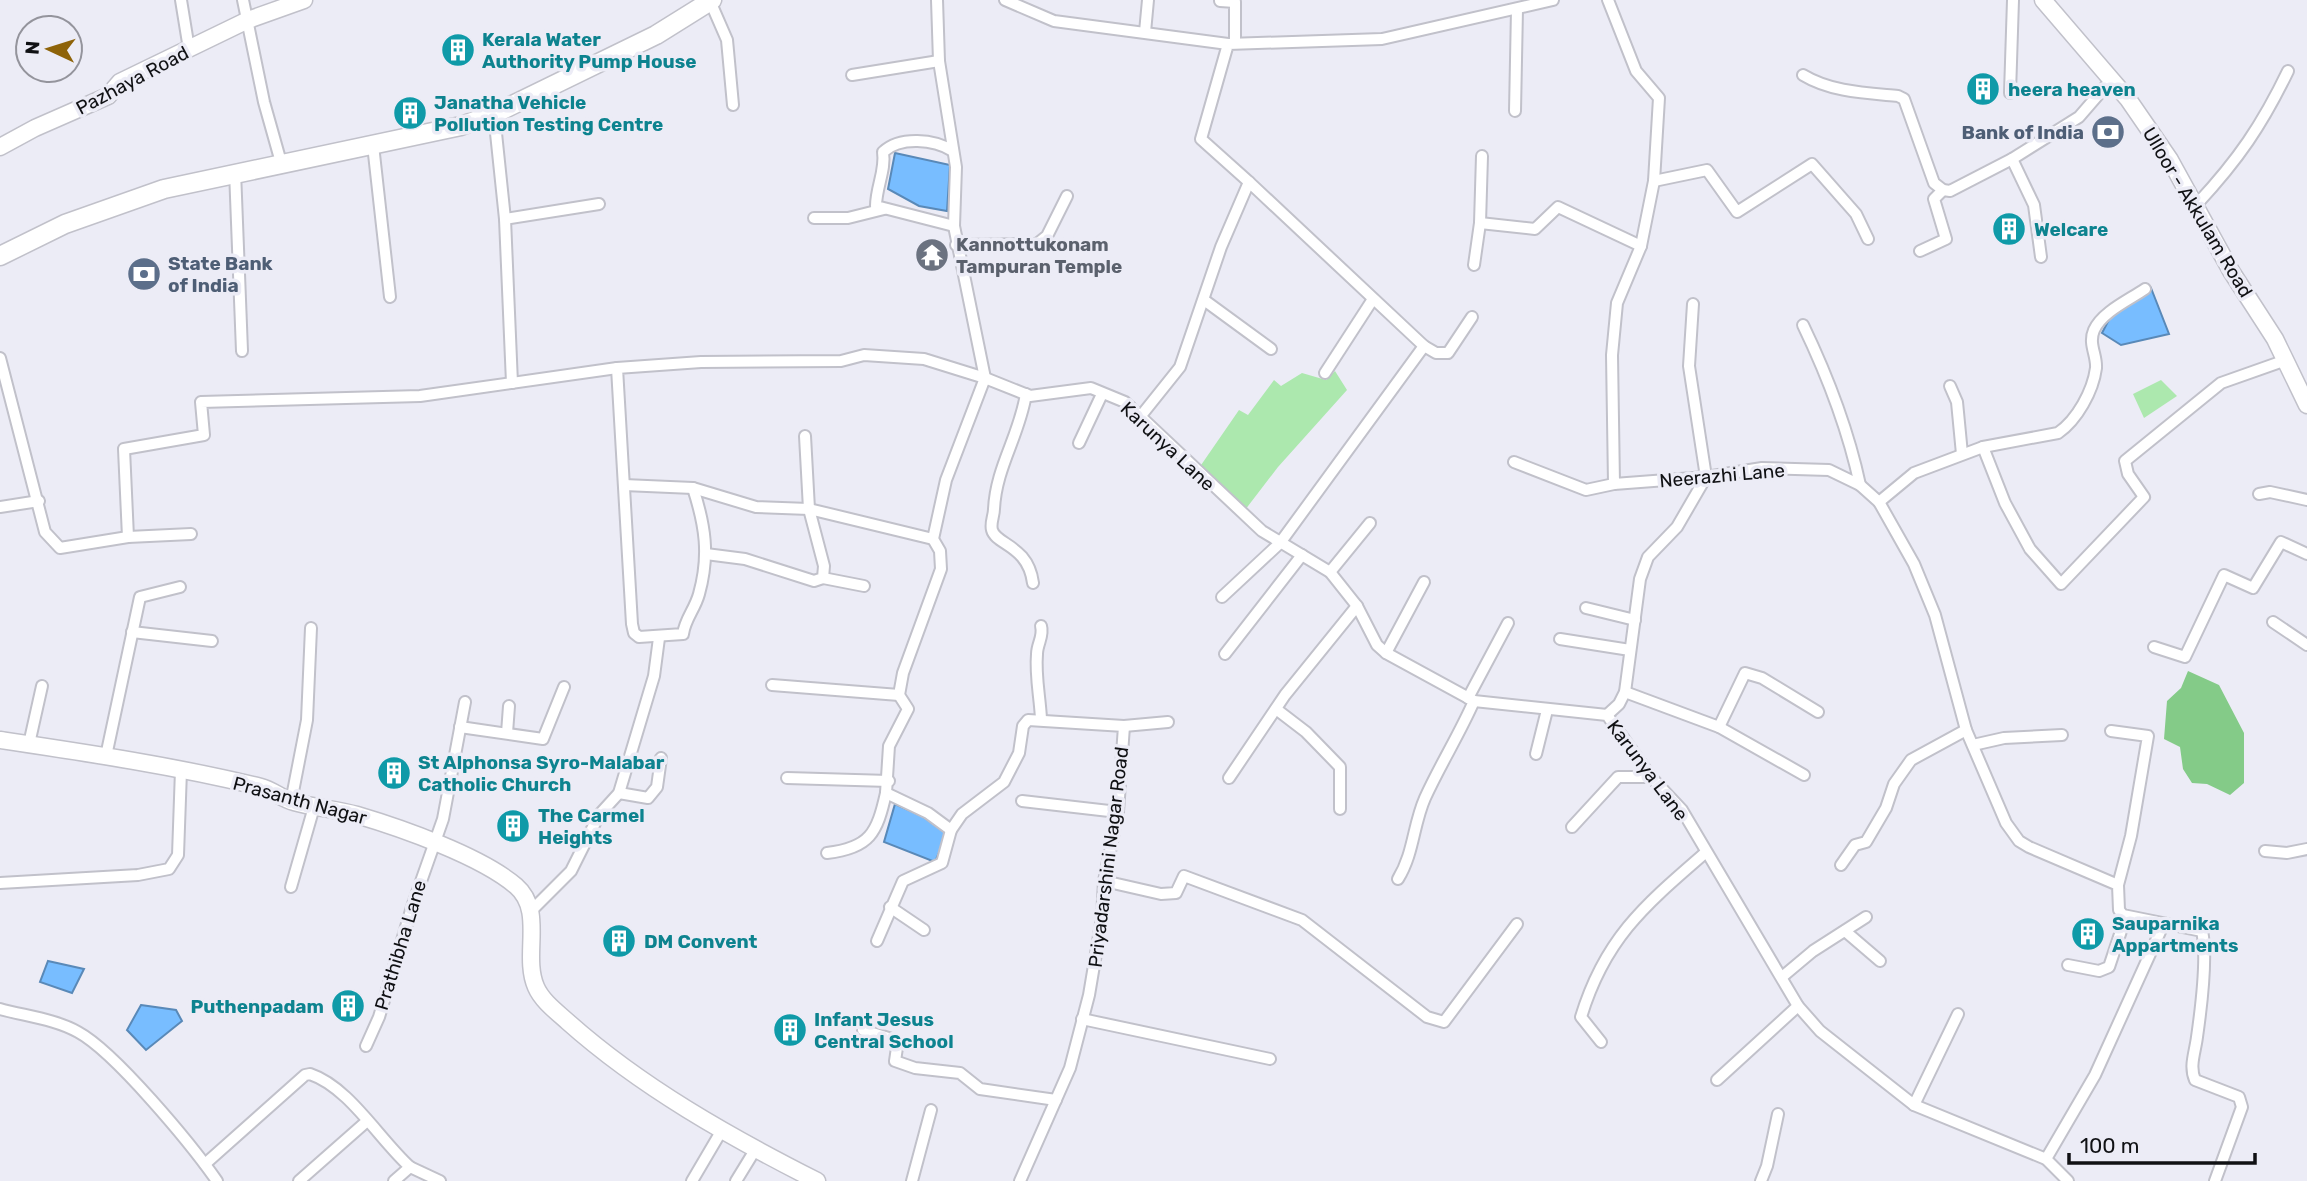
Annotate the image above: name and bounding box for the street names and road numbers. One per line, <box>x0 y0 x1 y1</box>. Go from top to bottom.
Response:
street label: Pazhaya Road <box>72 41 193 120</box>
street label: Ulloor - Akkulam Road <box>2138 123 2258 302</box>
street label: Karunya Lane <box>1116 397 1219 496</box>
street label: Neerazhi Lane <box>1658 459 1786 492</box>
street label: Karunya Lane <box>1602 715 1693 825</box>
street label: Priyadarshini Nagar Road <box>1084 745 1133 969</box>
street label: Prasanth Nagar <box>230 772 370 830</box>
street label: Prathibha Lane <box>370 877 431 1013</box>

